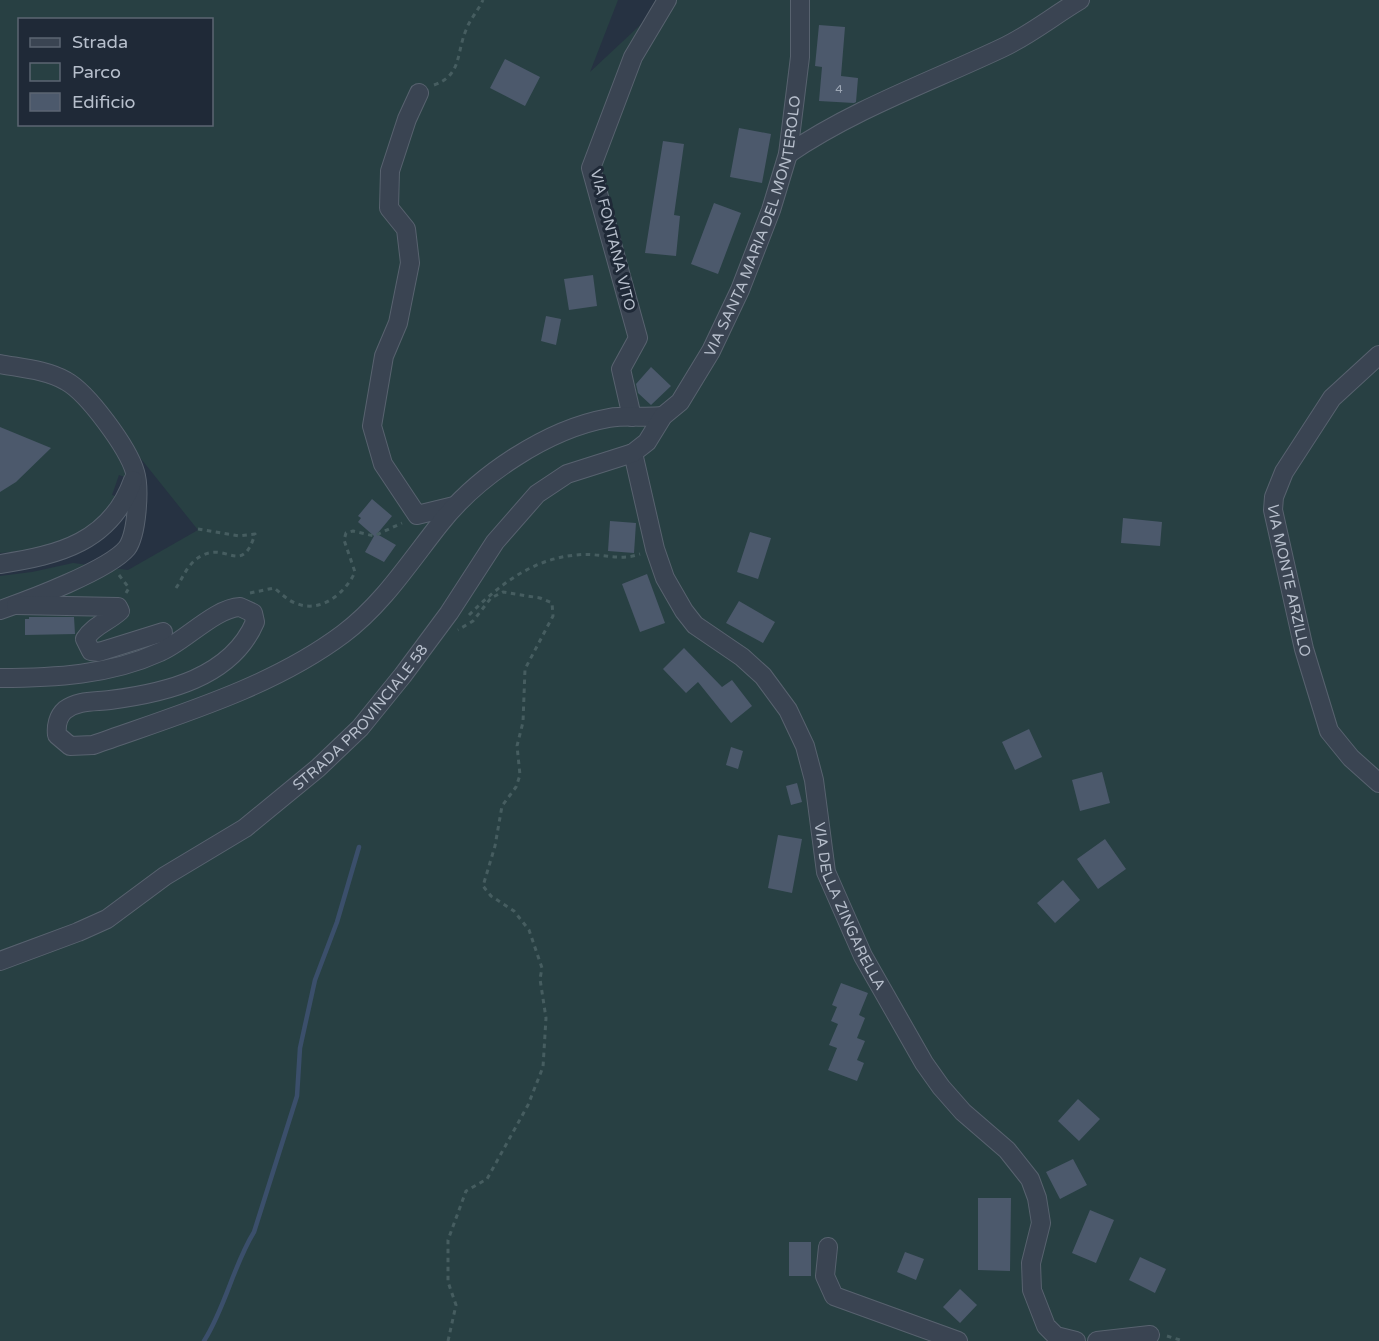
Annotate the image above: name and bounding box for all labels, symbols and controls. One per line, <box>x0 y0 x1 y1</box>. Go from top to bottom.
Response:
legend <box>18 18 213 126</box>
text: Strada <box>72 31 128 53</box>
text: Parco <box>72 61 121 83</box>
house number: 4 <box>835 82 843 96</box>
text: Edificio <box>72 91 136 113</box>
street label: VIA SANTA MARIA DEL MONTEROLO <box>701 94 804 360</box>
street label: VIA FONTANA VITO <box>587 167 639 313</box>
street label: VIA MONTE ARZILLO <box>1264 503 1315 659</box>
street label: STRADA PROVINCIALE 58 <box>289 641 432 794</box>
street label: VIA DELLA ZINGARELLA <box>811 821 890 993</box>

